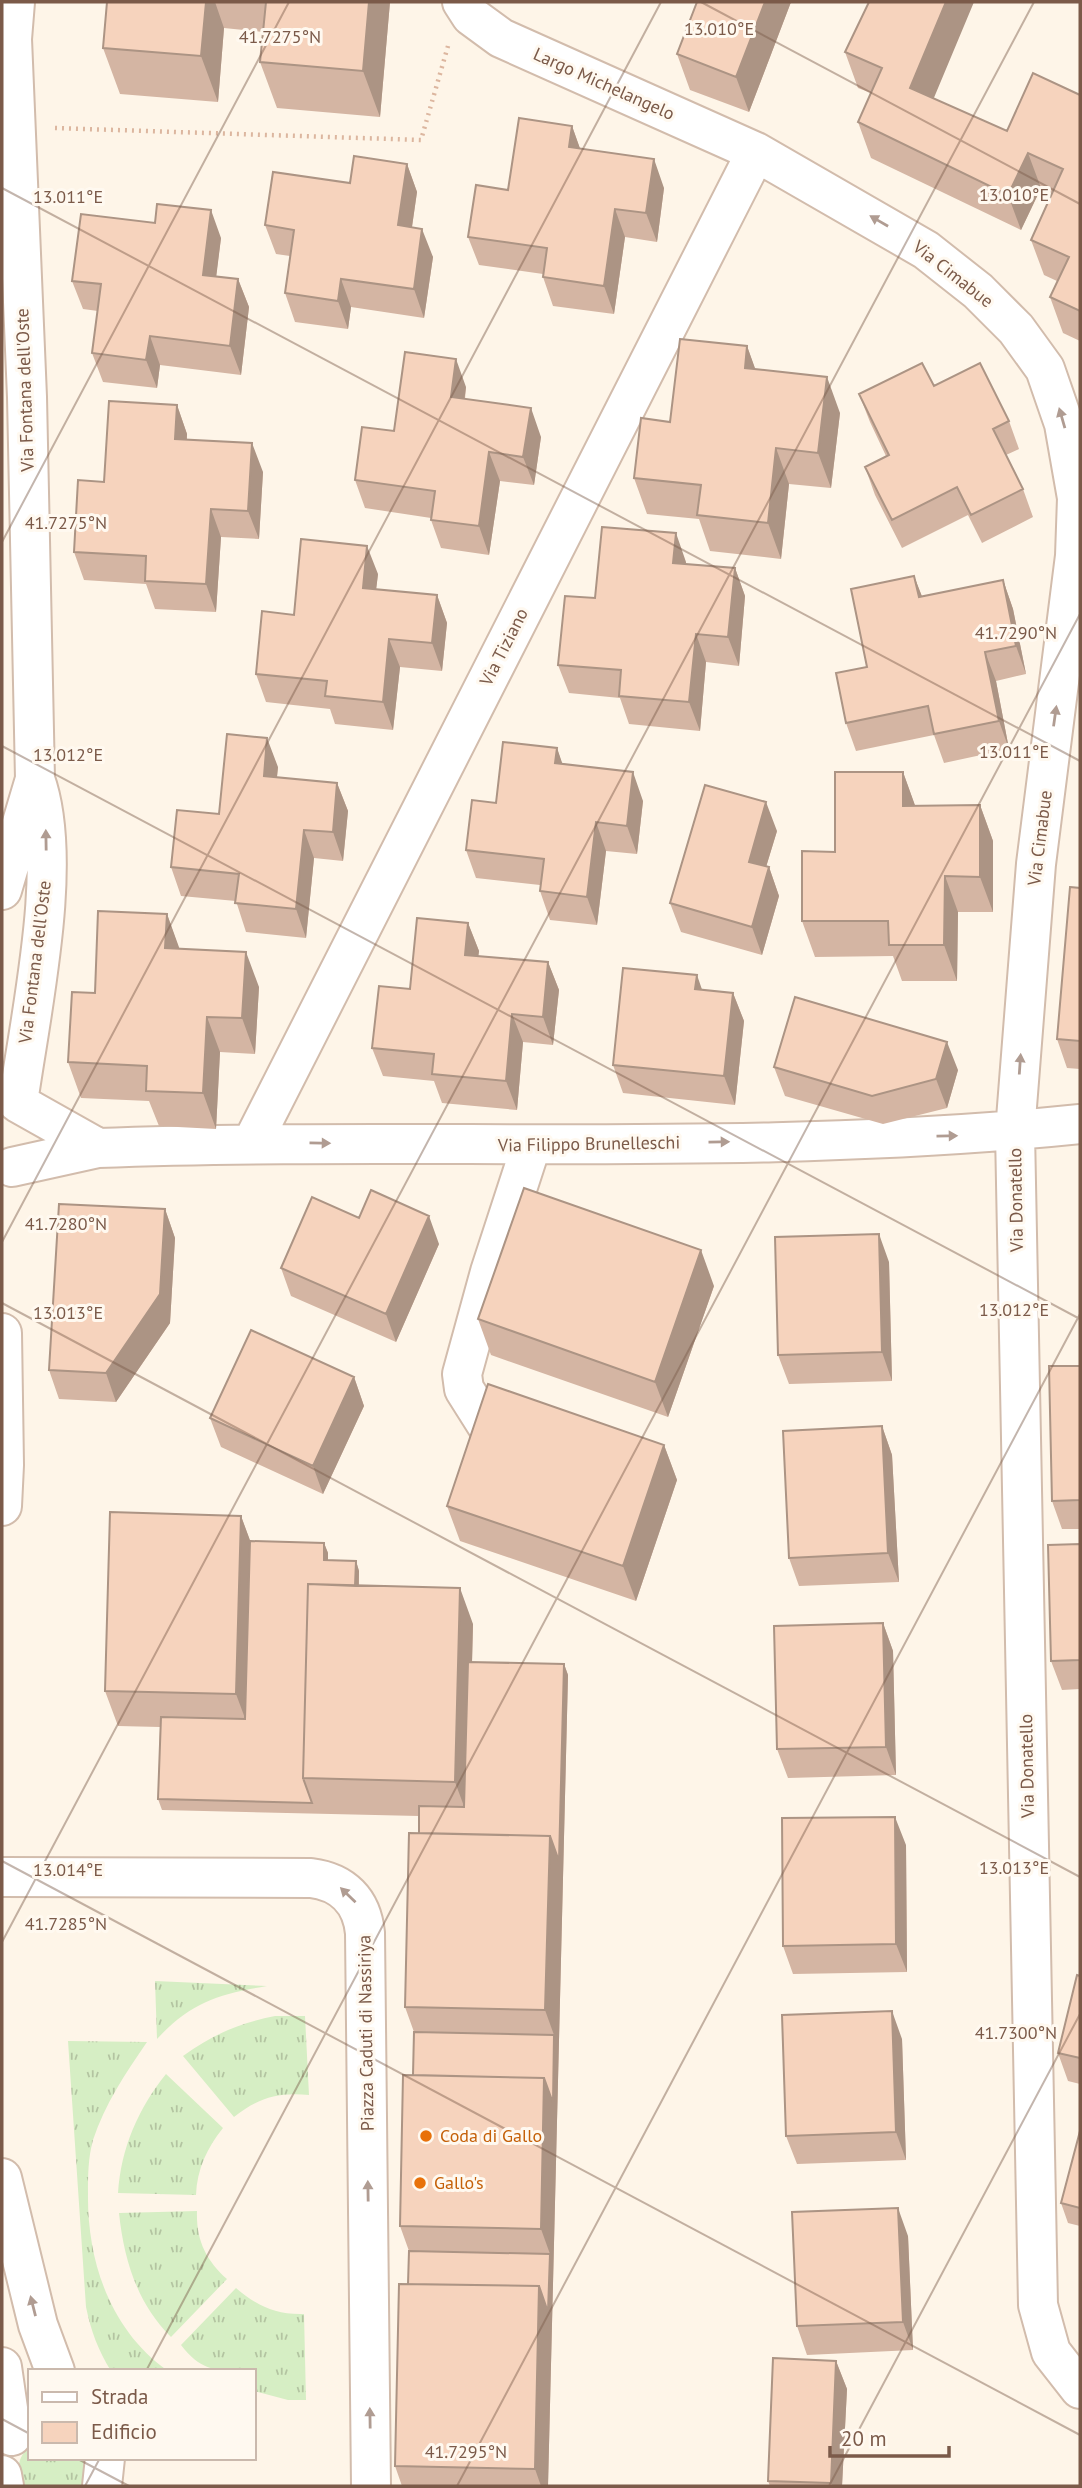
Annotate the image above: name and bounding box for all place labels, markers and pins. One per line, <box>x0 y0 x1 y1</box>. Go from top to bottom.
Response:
place label: Coda di Gallo <box>440 2124 542 2147</box>
marker: Coda di Gallo <box>418 2128 434 2144</box>
place label: Gallo's <box>434 2171 484 2194</box>
marker: Gallo's <box>412 2175 428 2191</box>

